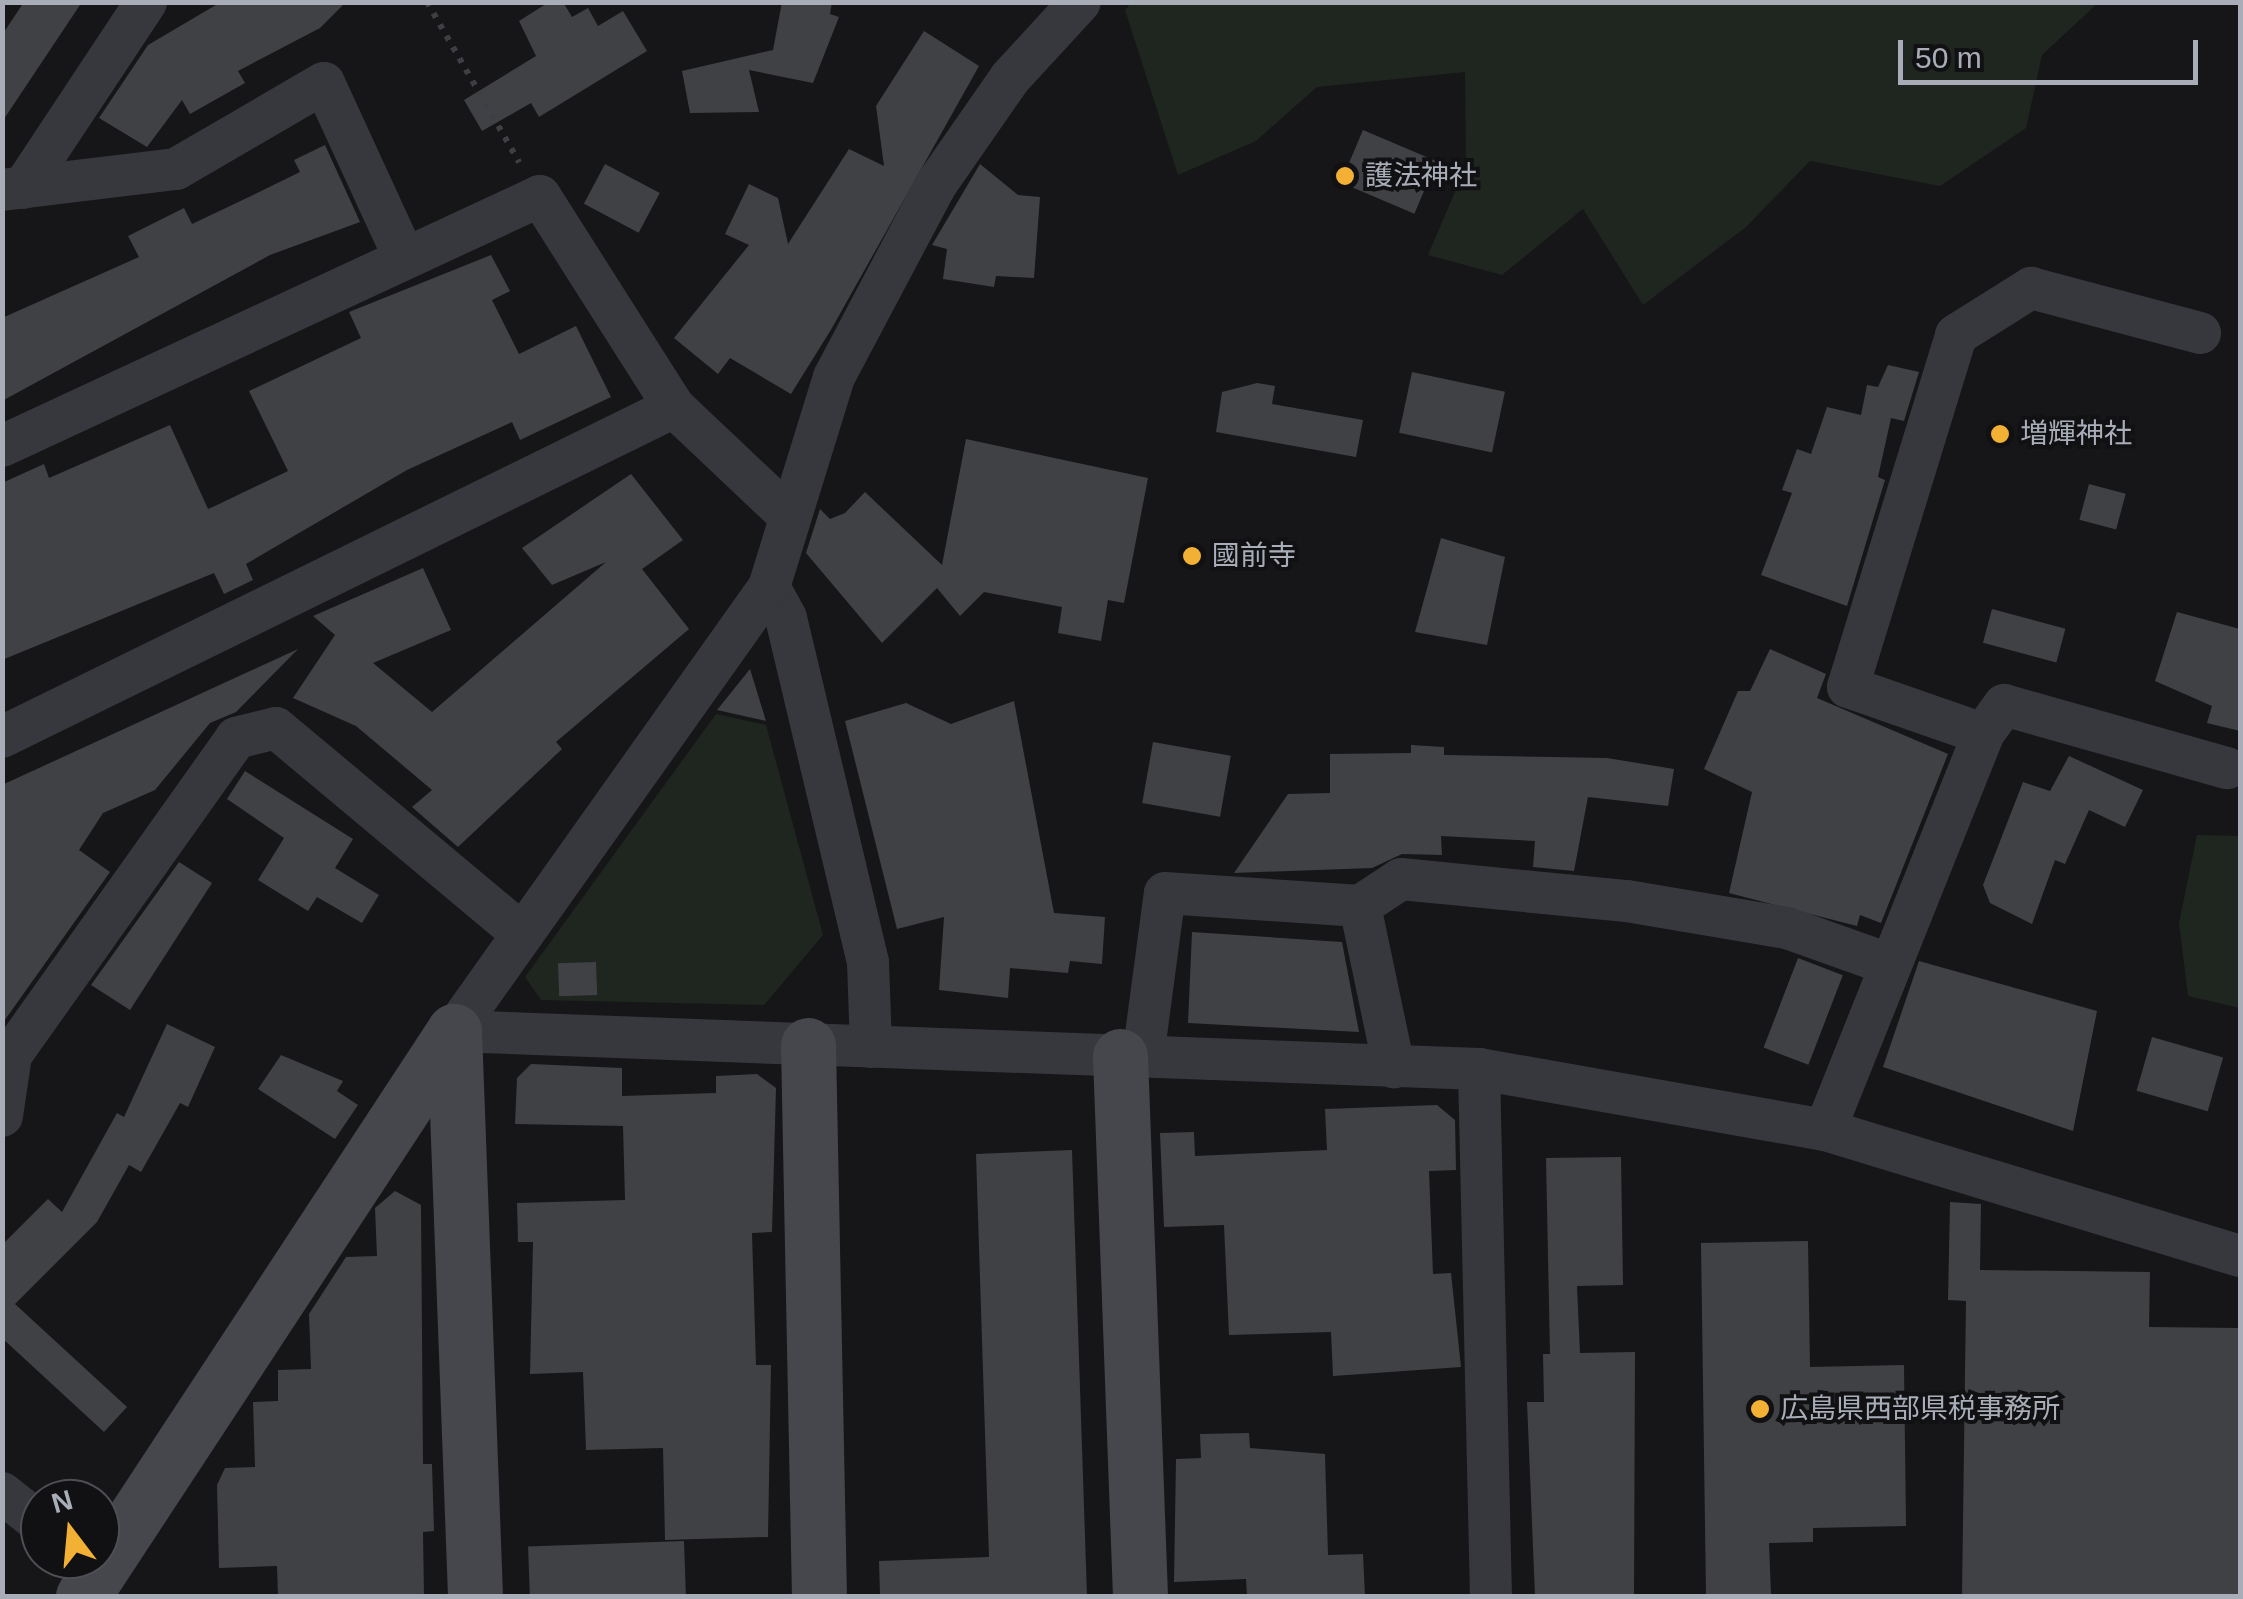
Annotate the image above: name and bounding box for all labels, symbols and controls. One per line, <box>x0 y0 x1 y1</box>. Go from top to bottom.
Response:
scale bar <box>1903 20 2203 82</box>
text: 50 m <box>1915 41 1982 74</box>
place label: 護法神社 <box>1365 159 1477 193</box>
marker: 護法神社 <box>1334 165 1356 187</box>
place label: 増輝神社 <box>2020 417 2132 451</box>
marker: 増輝神社 <box>1989 423 2011 445</box>
place label: 國前寺 <box>1212 539 1296 573</box>
marker: 國前寺 <box>1181 545 1203 567</box>
place label: 広島県西部県税事務所 <box>1780 1392 2060 1426</box>
marker: 広島県西部県税事務所 <box>1749 1398 1771 1420</box>
north arrow <box>20 1479 120 1579</box>
text: N <box>48 1484 76 1519</box>

